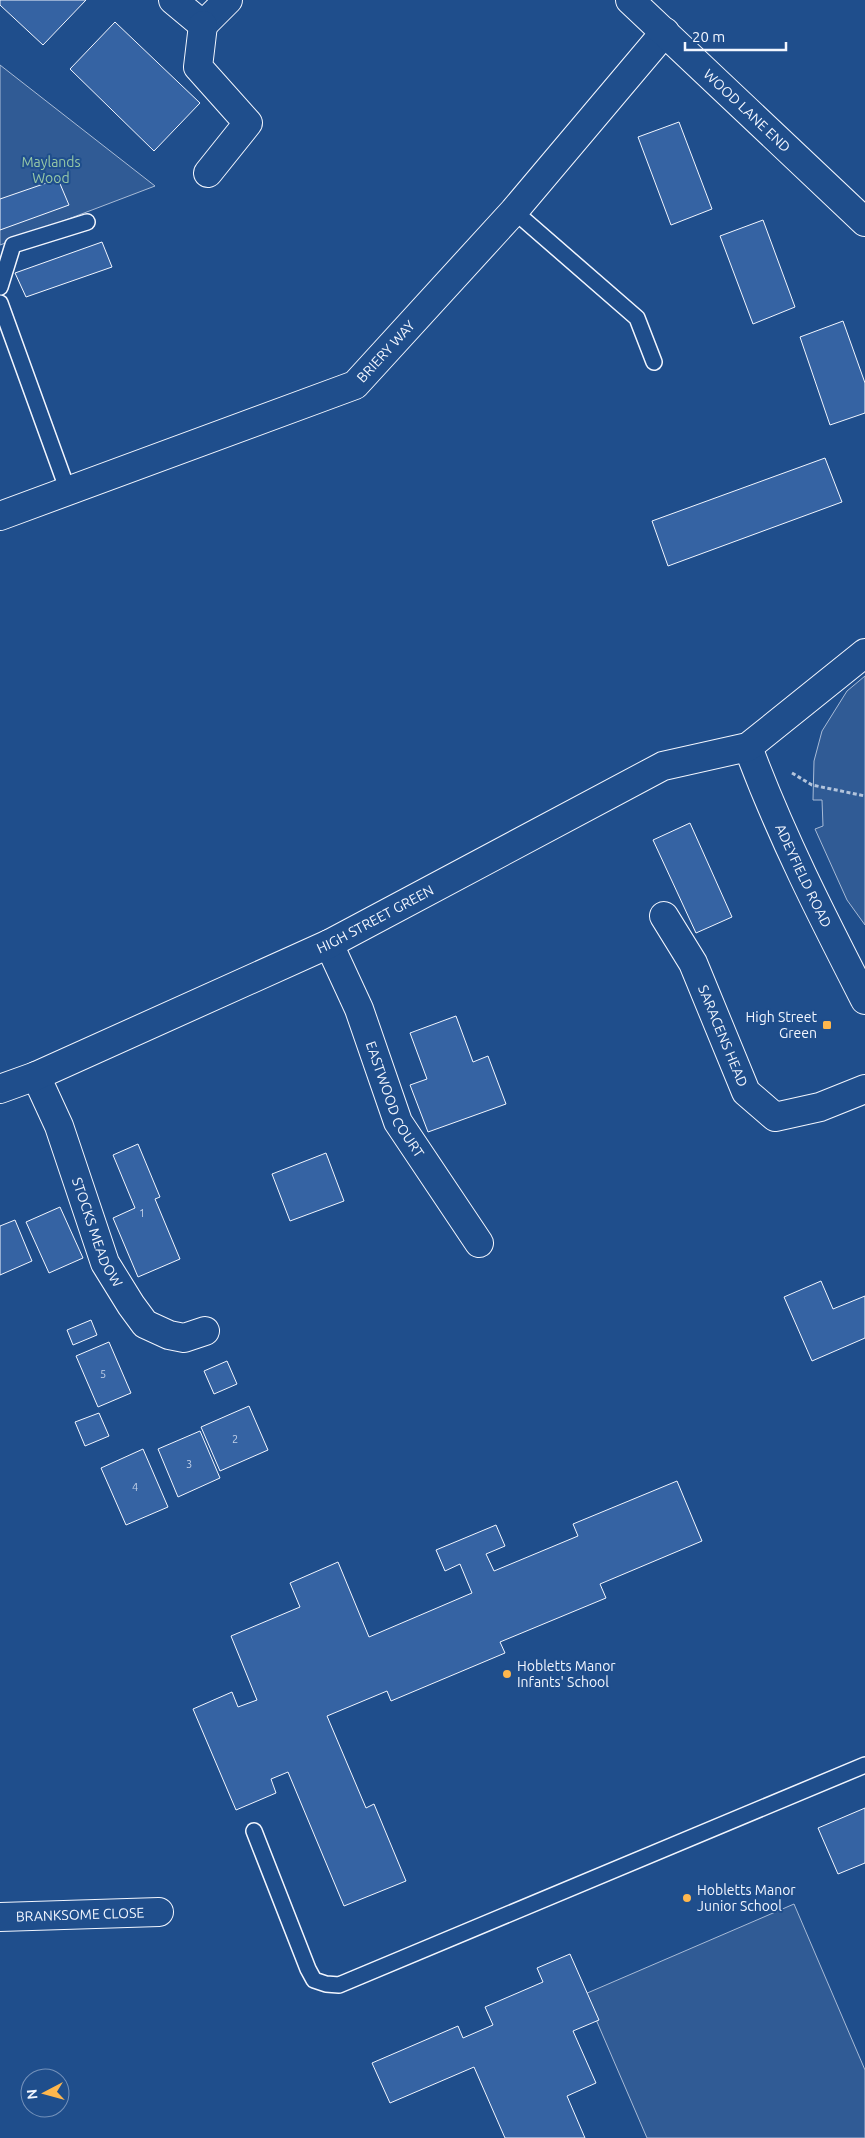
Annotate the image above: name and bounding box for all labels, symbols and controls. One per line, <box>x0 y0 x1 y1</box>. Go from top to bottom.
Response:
scale bar <box>685 20 786 52</box>
text: 20 m <box>692 28 725 45</box>
street label: WOOD LANE END <box>700 66 794 155</box>
park label: Maylands Wood <box>21 154 81 186</box>
street label: BRIERY WAY <box>354 317 418 386</box>
street label: ADEYFIELD ROAD <box>772 821 835 930</box>
street label: HIGH STREET GREEN <box>314 882 436 956</box>
street label: SARACENS HEAD <box>695 983 751 1089</box>
place label: High Street Green <box>746 1009 817 1041</box>
marker: High Street Green <box>821 1019 833 1031</box>
street label: EASTWOOD COURT <box>363 1039 427 1161</box>
street label: STOCKS MEADOW <box>69 1175 126 1290</box>
house number: 1 <box>139 1207 145 1219</box>
house number: 5 <box>100 1368 106 1380</box>
house number: 2 <box>232 1433 238 1445</box>
house number: 3 <box>186 1458 192 1470</box>
house number: 4 <box>132 1481 138 1493</box>
place label: Hobletts Manor Infants' School <box>517 1658 616 1690</box>
marker: Hobletts Manor Infants' School <box>501 1668 513 1680</box>
place label: Hobletts Manor Junior School <box>697 1882 796 1914</box>
marker: Hobletts Manor Junior School <box>681 1892 693 1904</box>
street label: BRANKSOME CLOSE <box>15 1904 145 1925</box>
north arrow <box>20 2068 70 2118</box>
text: N <box>24 2088 41 2100</box>

